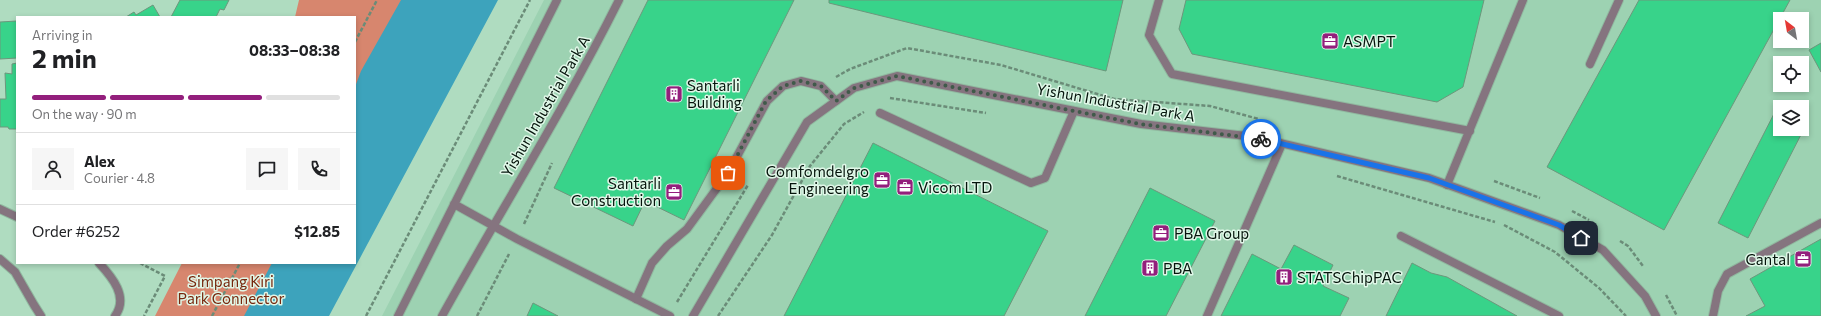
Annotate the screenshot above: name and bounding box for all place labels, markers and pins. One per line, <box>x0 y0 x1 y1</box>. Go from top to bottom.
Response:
office icon: ASMPT <box>1320 31 1340 51</box>
place label: ASMPT <box>1343 32 1396 50</box>
place label: Santarli Building <box>687 76 742 111</box>
building icon: Santarli Building <box>664 84 684 104</box>
pin <box>711 156 745 190</box>
place label: Comfomdelgro Engineering <box>766 162 869 197</box>
office icon: Comfomdelgro Engineering <box>872 170 892 190</box>
place label: Santarli Construction <box>571 174 661 209</box>
office icon: Vicom LTD <box>895 177 915 197</box>
place label: Vicom LTD <box>918 178 992 196</box>
office icon: Santarli Construction <box>664 182 684 202</box>
pin <box>1564 221 1598 255</box>
office icon: PBA Group <box>1151 223 1171 243</box>
place label: PBA Group <box>1174 224 1249 242</box>
office icon: Cantal <box>1793 249 1813 269</box>
place label: Cantal <box>1745 250 1790 268</box>
building icon: PBA <box>1140 258 1160 278</box>
place label: PBA <box>1163 259 1192 277</box>
building icon: STATSChipPAC <box>1274 267 1294 287</box>
place label: STATSChipPAC <box>1297 268 1402 286</box>

